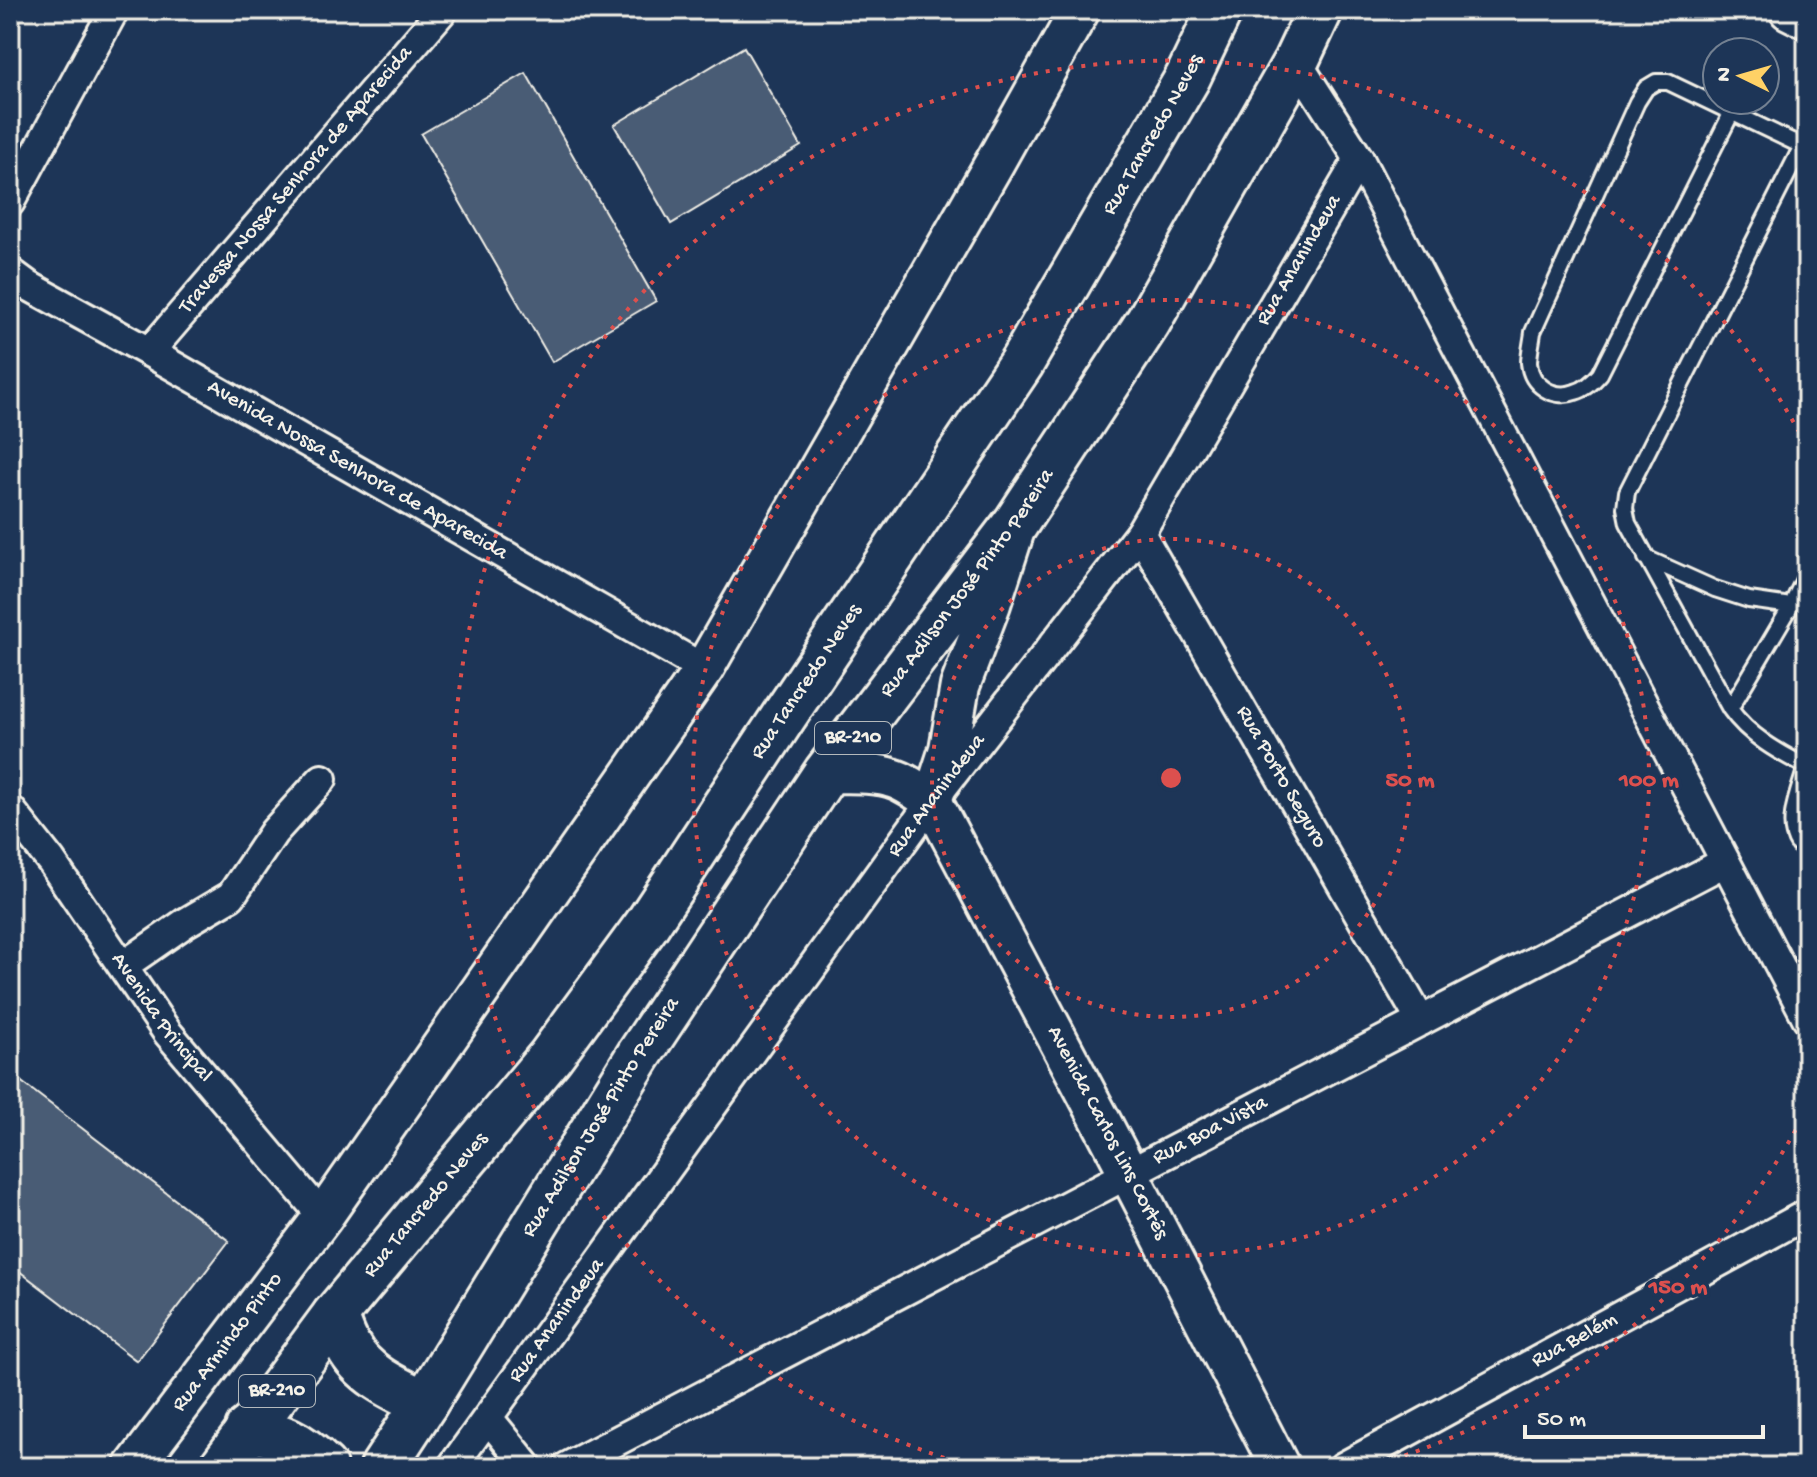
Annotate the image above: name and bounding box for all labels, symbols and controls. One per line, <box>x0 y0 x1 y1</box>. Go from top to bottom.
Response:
north arrow <box>1701 36 1781 116</box>
street label: Travessa Nossa Senhora de Aparecida <box>173 41 419 321</box>
street label: Rua Tancredo Neves <box>1097 49 1210 220</box>
text: N <box>1711 66 1739 83</box>
street label: Rua Ananindeua <box>1251 190 1348 331</box>
street label: Avenida Nossa Senhora de Aparecida <box>202 375 512 567</box>
street label: Rua Adilson José Pinto Pereira <box>875 464 1061 703</box>
street label: Rua Tancredo Neves <box>746 599 869 765</box>
street label: Rua Porto Seguro <box>1230 702 1332 853</box>
road number: BR-210 <box>815 722 891 754</box>
street label: Rua Ananindeua <box>882 729 992 863</box>
centre of rings <box>1157 764 1185 792</box>
text: 50 m <box>1386 767 1434 796</box>
text: 100 m <box>1618 767 1679 796</box>
street label: Avenida Principal <box>104 948 217 1088</box>
street label: Rua Adilson José Pinto Pereira <box>517 992 687 1243</box>
street label: Avenida Carlos Lins Cortês <box>1040 1022 1174 1245</box>
street label: Rua Boa Vista <box>1149 1090 1273 1171</box>
street label: Rua Tancredo Neves <box>358 1127 495 1283</box>
street label: Rua Ananindeua <box>504 1253 611 1388</box>
street label: Rua Armindo Pinto <box>167 1268 289 1418</box>
text: 150 m <box>1648 1274 1707 1303</box>
street label: Rua Belém <box>1527 1307 1622 1374</box>
road number: BR-210 <box>239 1375 315 1407</box>
scale bar <box>1525 1389 1763 1439</box>
text: 50 m <box>1537 1406 1586 1435</box>

